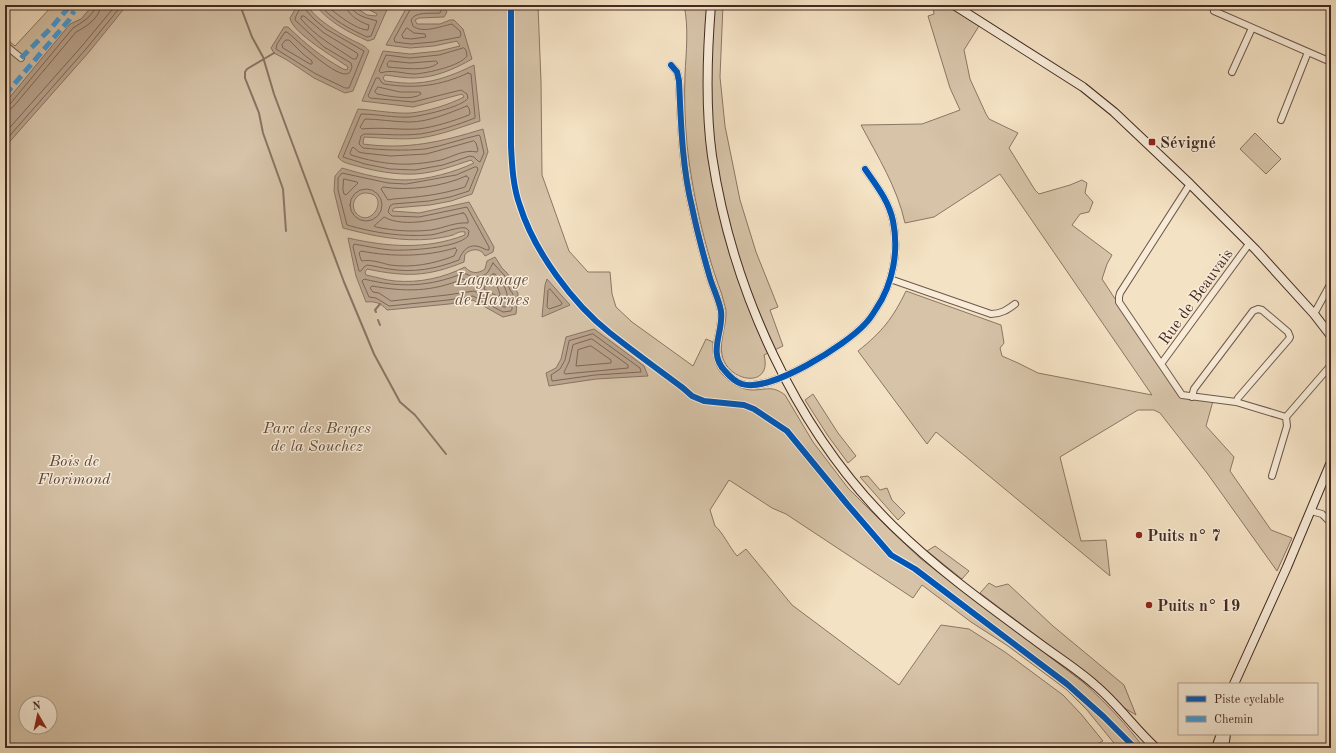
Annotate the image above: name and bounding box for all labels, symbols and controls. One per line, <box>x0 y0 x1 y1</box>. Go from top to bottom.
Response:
place label: Sévigné <box>1160 136 1216 152</box>
marker: Sévigné <box>1147 137 1157 147</box>
street label: Rue de Beauvais <box>1157 246 1237 348</box>
water label: Lagunage de Harnes <box>455 272 529 309</box>
park label: Parc des Berges de la Souchez <box>262 421 371 455</box>
park label: Bois de Florimond <box>36 454 111 488</box>
place label: Puits n° 7 <box>1147 529 1221 545</box>
marker: Puits n° 7 <box>1134 530 1144 540</box>
place label: Puits n° 19 <box>1157 599 1240 615</box>
marker: Puits n° 19 <box>1144 600 1154 610</box>
legend <box>1178 683 1318 735</box>
text: Piste cyclable <box>1214 694 1284 706</box>
north arrow <box>18 695 58 735</box>
text: N <box>32 700 42 713</box>
text: Chemin <box>1214 714 1254 726</box>

